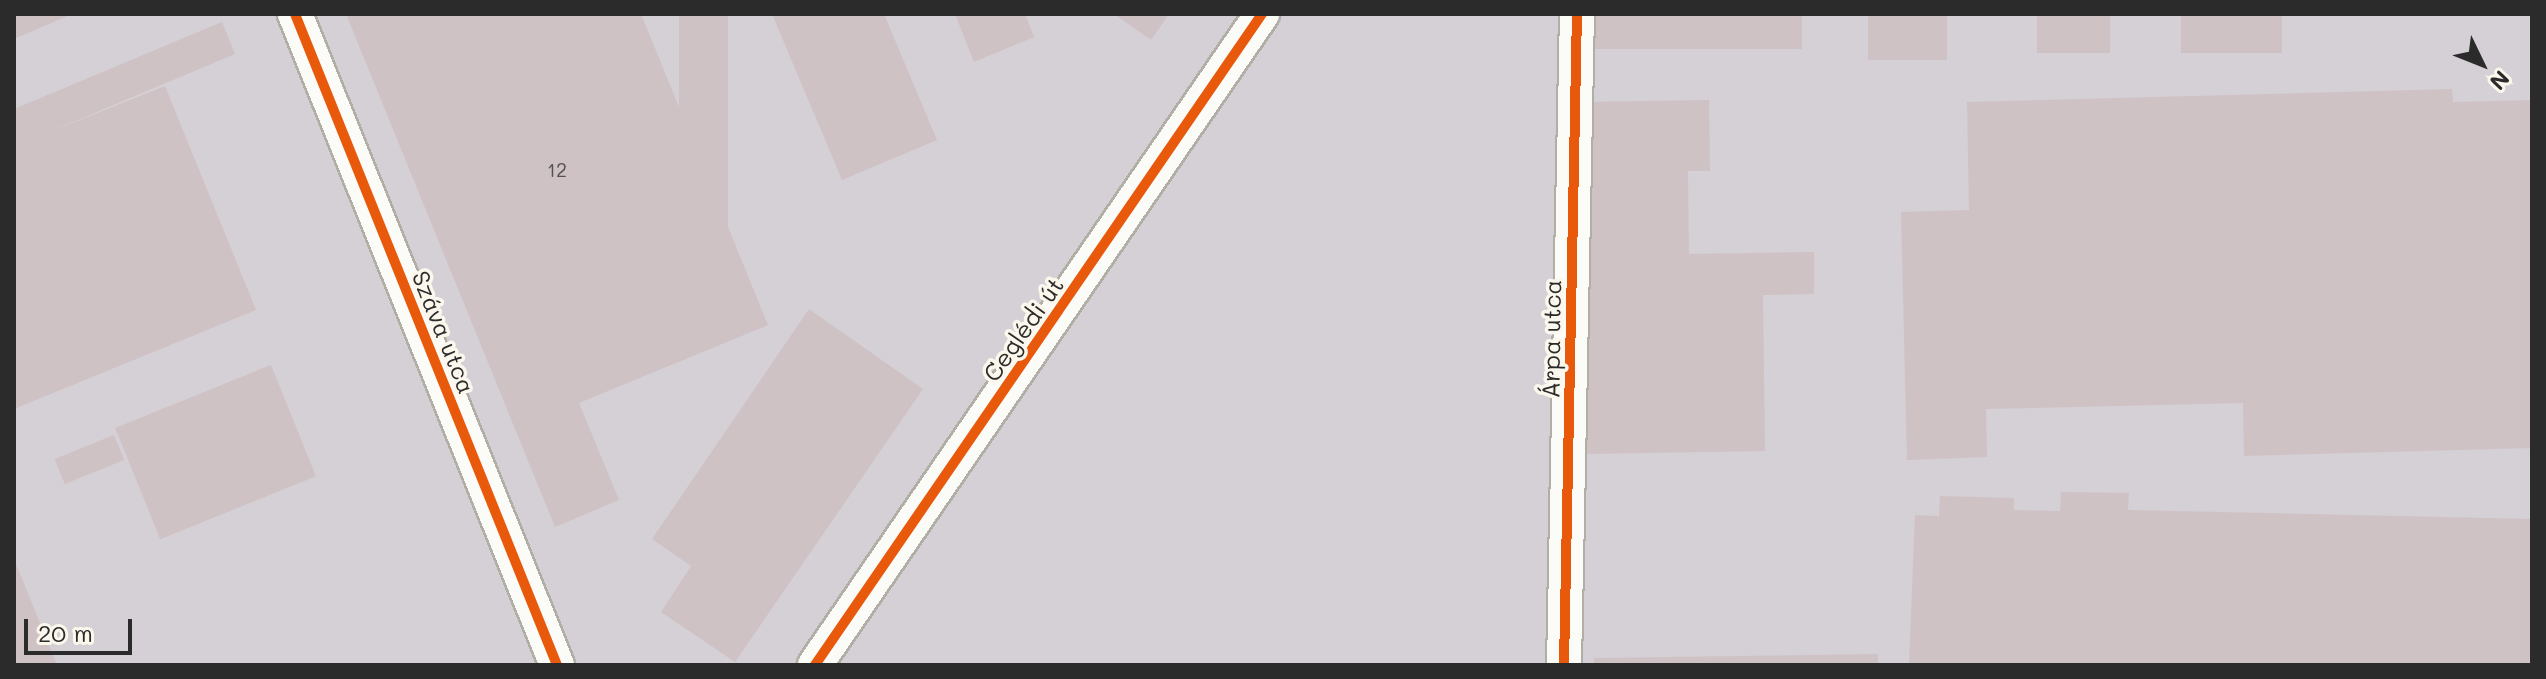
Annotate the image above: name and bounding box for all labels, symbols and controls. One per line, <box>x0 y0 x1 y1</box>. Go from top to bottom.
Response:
north arrow <box>2442 24 2522 104</box>
text: N <box>2484 65 2516 97</box>
house number: 12 <box>547 157 567 181</box>
street label: Száva utca <box>406 266 482 398</box>
street label: Ceglédi út <box>977 271 1069 387</box>
street label: Árpa utca <box>1536 279 1566 399</box>
scale bar <box>28 603 136 653</box>
text: 20 m <box>38 617 93 648</box>

